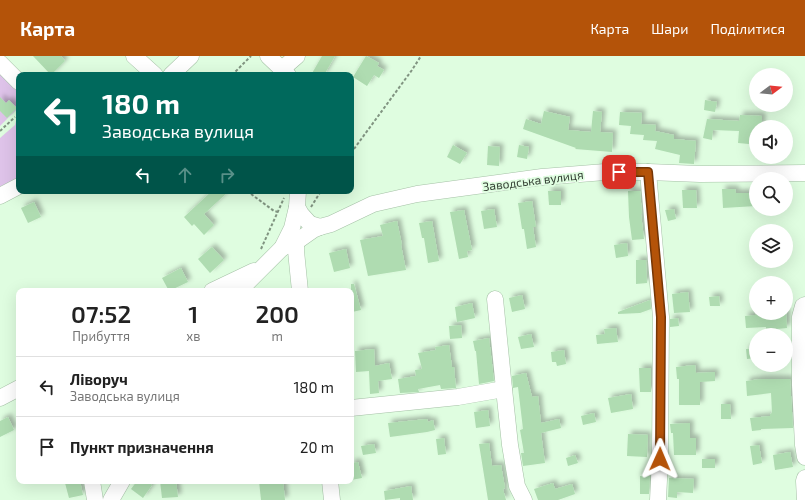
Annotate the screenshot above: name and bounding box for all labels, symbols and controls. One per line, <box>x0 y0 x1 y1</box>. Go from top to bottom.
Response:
text: Карта <box>20 17 75 40</box>
text: Карта <box>590 20 629 37</box>
text: Шари <box>651 20 688 37</box>
text: Поділитися <box>710 20 785 37</box>
north arrow <box>749 68 793 112</box>
map controls <box>749 68 793 372</box>
text: 180 m <box>102 86 180 120</box>
icon: left <box>36 88 88 140</box>
text: Заводська вулиця <box>102 120 254 142</box>
button: sound <box>749 120 793 164</box>
pin <box>602 155 636 189</box>
icon: arrive <box>608 161 630 183</box>
icon: left <box>132 164 154 186</box>
icon: ahead <box>174 164 196 186</box>
icon: right <box>216 164 238 186</box>
street label: Заводська вулиця <box>482 167 584 194</box>
button: search <box>749 172 793 216</box>
button: layers <box>749 224 793 268</box>
button: + <box>749 276 793 320</box>
text: 07:52 <box>71 299 131 328</box>
text: 1 <box>188 299 198 328</box>
text: 200 <box>255 299 299 328</box>
text: Прибуття <box>72 328 130 344</box>
text: хв <box>186 328 200 344</box>
text: m <box>271 328 283 344</box>
button: − <box>749 328 793 372</box>
text: Ліворуч <box>70 370 128 388</box>
icon: left <box>36 376 58 398</box>
text: 180 m <box>293 378 334 396</box>
text: Заводська вулиця <box>70 388 180 404</box>
icon: arrive <box>36 436 58 458</box>
text: Пункт призначення <box>70 438 214 456</box>
text: 20 m <box>300 438 334 456</box>
position arrow <box>639 438 681 480</box>

